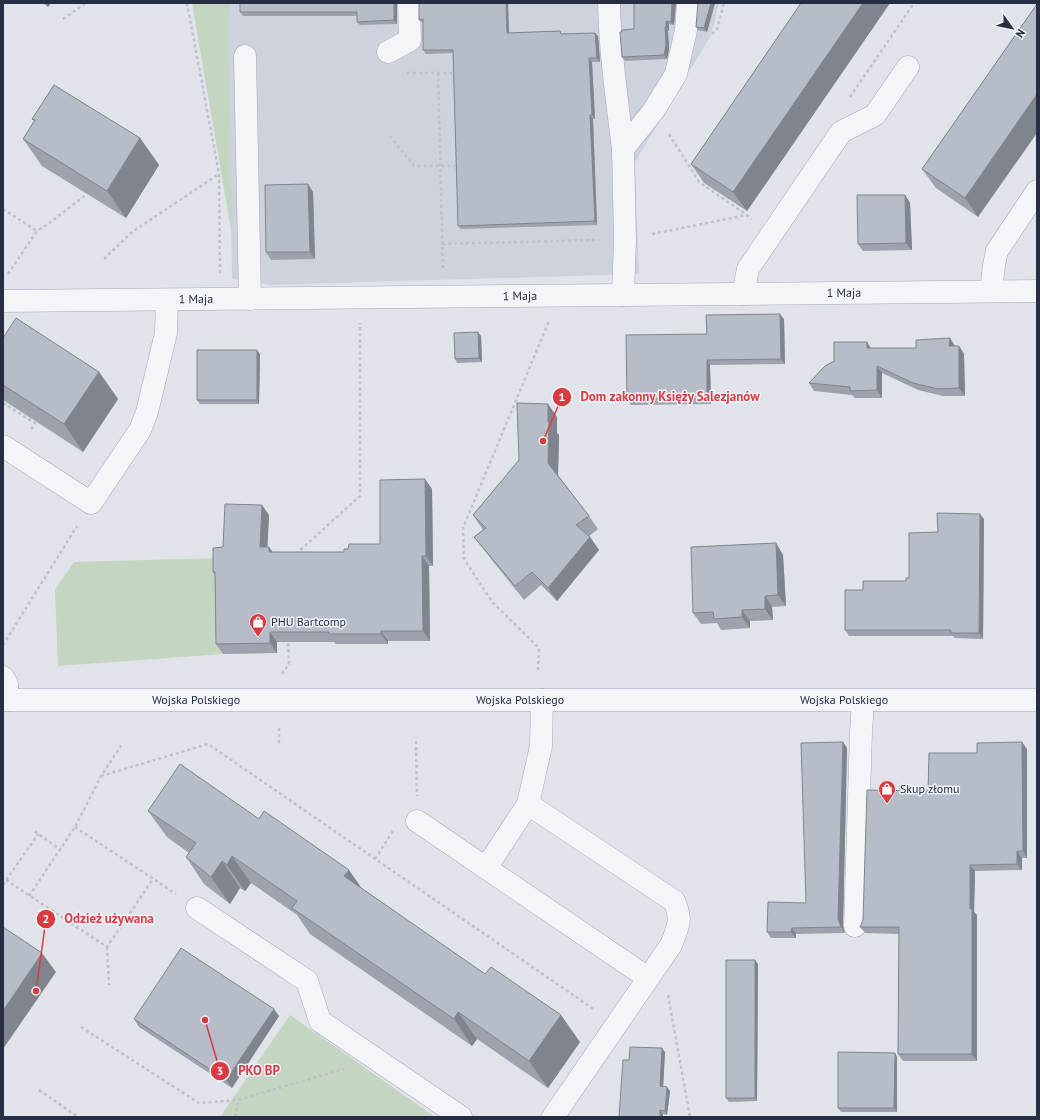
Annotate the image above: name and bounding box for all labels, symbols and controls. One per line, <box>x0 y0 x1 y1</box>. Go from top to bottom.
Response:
north arrow <box>992 8 1032 48</box>
text: N <box>1013 27 1028 40</box>
street label: 1 Maja <box>827 285 861 300</box>
street label: 1 Maja <box>503 288 537 303</box>
street label: 1 Maja <box>179 291 213 306</box>
callout: Dom zakonny Księży Salezjanów <box>552 384 768 409</box>
text: Dom zakonny Księży Salezjanów <box>580 388 760 405</box>
text: 1 <box>559 389 565 404</box>
shop icon: PHU Bartcomp <box>248 612 268 637</box>
place label: PHU Bartcomp <box>271 614 346 629</box>
street label: Wojska Polskiego <box>152 692 240 707</box>
street label: Wojska Polskiego <box>476 692 564 707</box>
street label: Wojska Polskiego <box>800 692 888 707</box>
shop icon: Skup złomu <box>877 779 897 804</box>
place label: Skup złomu <box>900 781 959 796</box>
callout: Odzież używana <box>36 906 162 931</box>
text: Odzież używana <box>64 910 154 927</box>
text: 2 <box>43 911 49 926</box>
callout: PKO BP <box>210 1058 288 1083</box>
text: PKO BP <box>238 1062 280 1079</box>
text: 3 <box>217 1063 223 1078</box>

